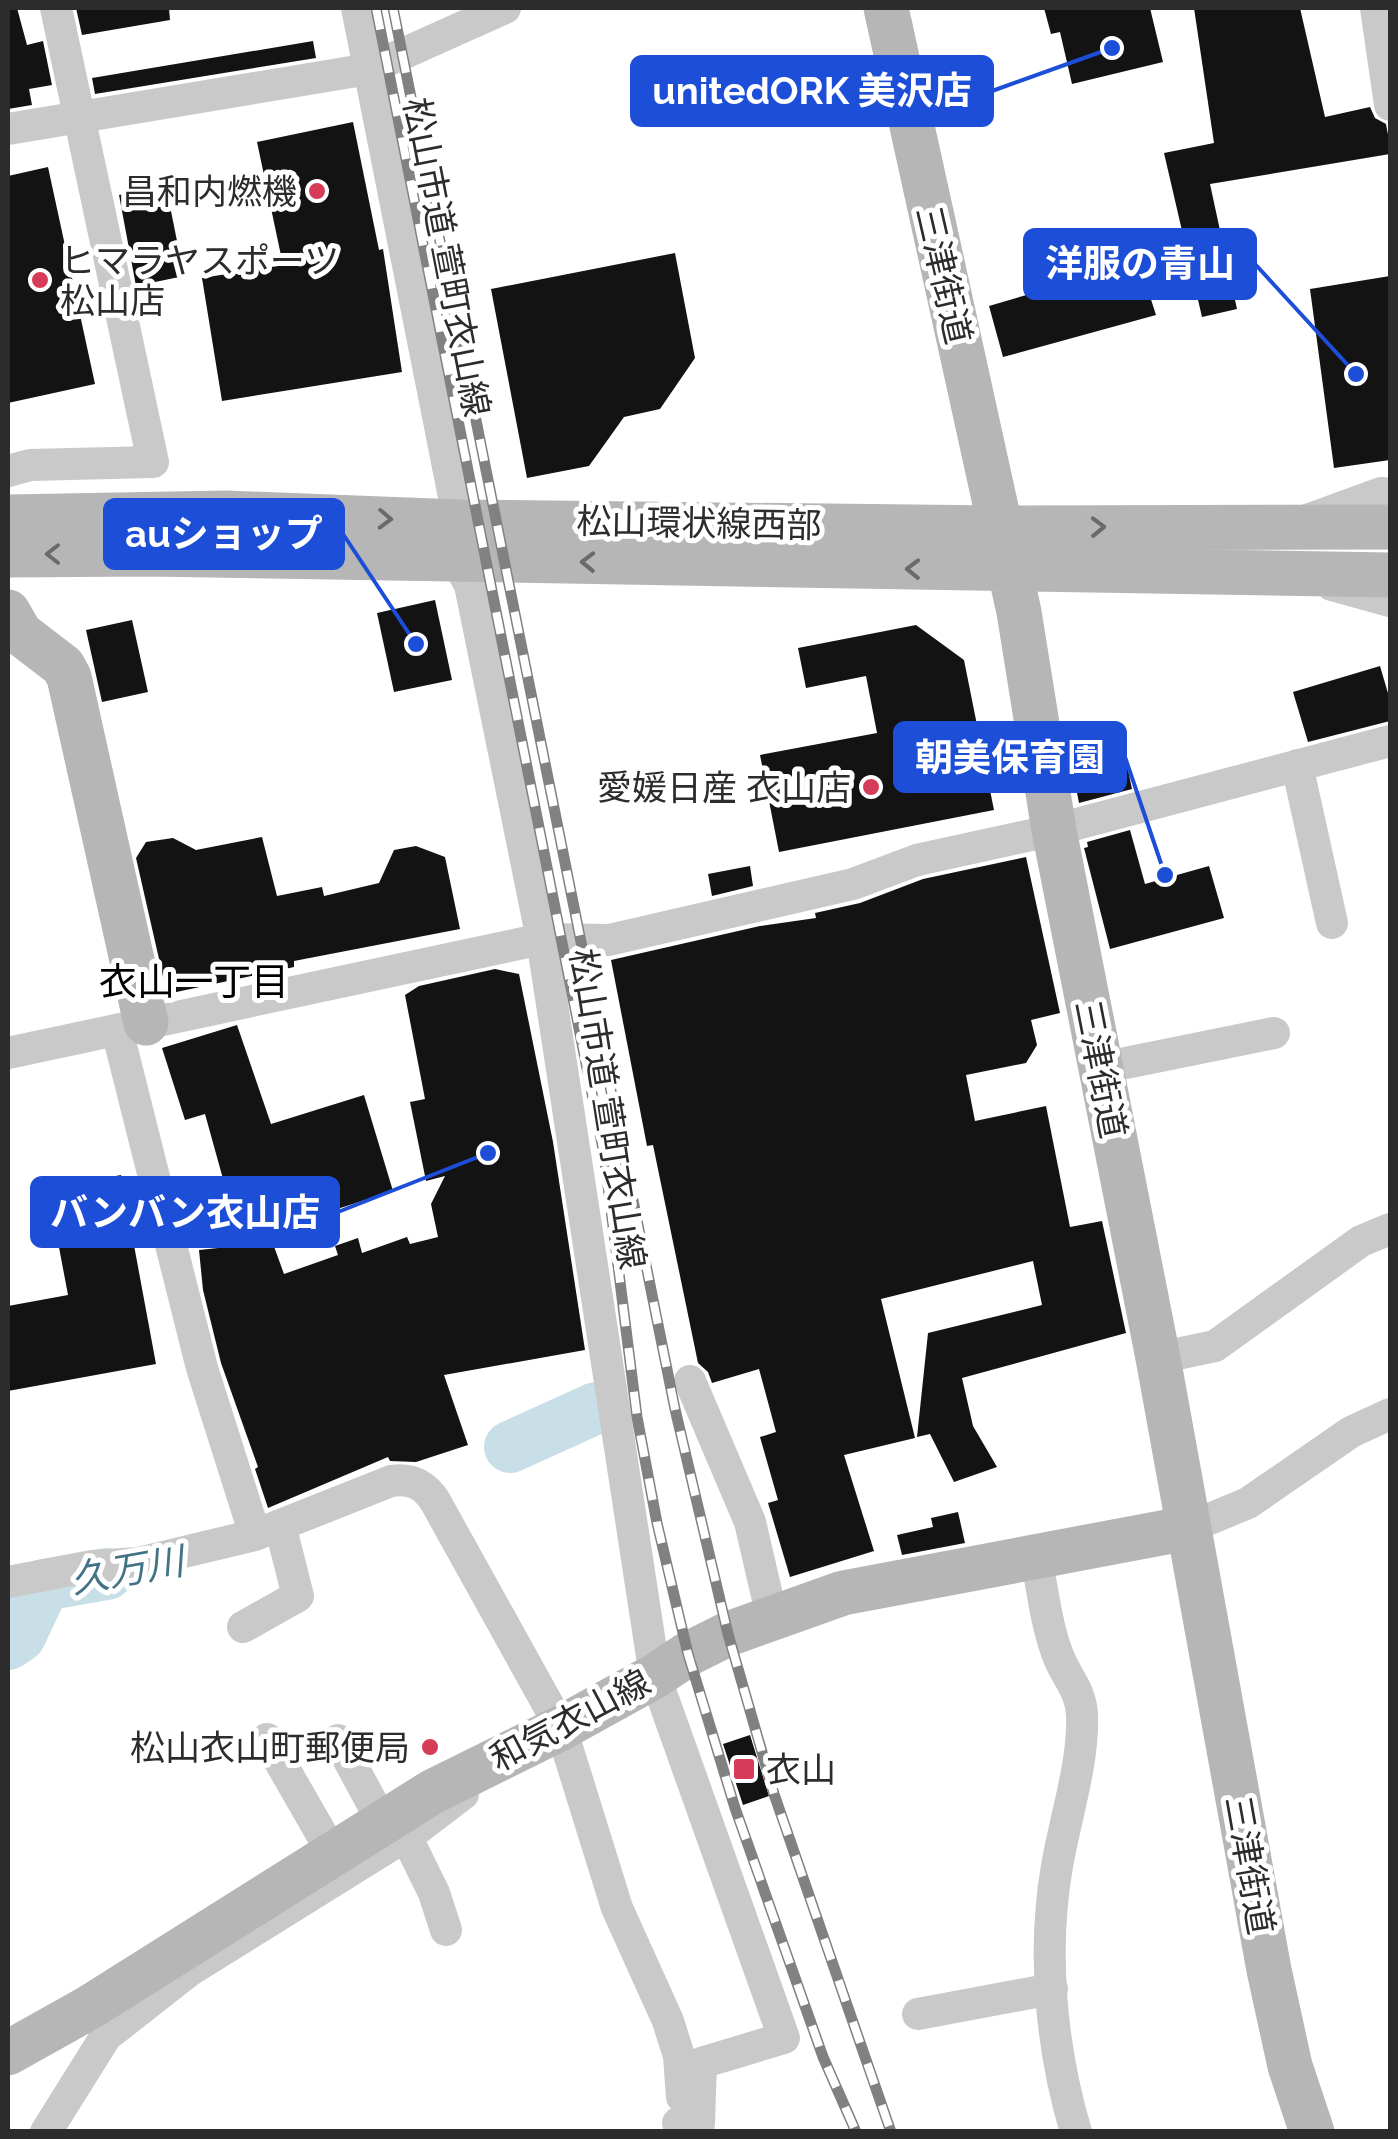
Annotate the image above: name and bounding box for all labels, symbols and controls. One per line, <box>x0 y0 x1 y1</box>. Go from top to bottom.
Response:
callout: unitedORK 美沢店 <box>632 57 992 125</box>
text: unitedORK 美沢店 <box>652 68 972 113</box>
street label: 松山市道 萱町衣山線 <box>396 94 498 420</box>
place label: 昌和内燃機 <box>122 171 297 212</box>
marker: 昌和内燃機 <box>306 180 328 202</box>
street label: 三津街道 <box>908 202 980 348</box>
callout: 洋服の青山 <box>1025 230 1255 298</box>
place label: ヒマラヤスポーツ 松山店 <box>60 240 339 321</box>
text: 洋服の青山 <box>1045 241 1235 286</box>
marker: ヒマラヤスポーツ 松山店 <box>29 269 51 291</box>
callout: auショップ <box>105 500 343 568</box>
street label: 松山環状線西部 <box>576 500 822 546</box>
one-way arrow <box>377 509 393 530</box>
text: auショップ <box>125 511 323 556</box>
one-way arrow <box>1090 516 1106 537</box>
one-way arrow <box>45 543 60 565</box>
one-way arrow <box>580 552 596 573</box>
one-way arrow <box>905 558 921 579</box>
callout: 朝美保育園 <box>895 723 1125 791</box>
text: 朝美保育園 <box>915 735 1105 780</box>
place label: 愛媛日産 衣山店 <box>597 767 851 808</box>
marker: 愛媛日産 衣山店 <box>860 776 882 798</box>
street label: 松山市道 萱町衣山線 <box>562 946 654 1272</box>
district label: 衣山一丁目 <box>99 959 289 1004</box>
street label: 三津街道 <box>1068 996 1134 1142</box>
callout: バンバン衣山店 <box>32 1178 338 1246</box>
text: バンバン衣山店 <box>50 1190 320 1235</box>
water label: 久万川 <box>67 1537 191 1602</box>
street label: 和気衣山線 <box>483 1661 657 1779</box>
place label: 松山衣山町郵便局 <box>130 1727 410 1768</box>
marker: 松山衣山町郵便局 <box>419 1736 441 1758</box>
place label: 衣山 <box>766 1749 836 1790</box>
marker: 衣山 <box>731 1756 757 1782</box>
street label: 三津街道 <box>1218 1792 1282 1938</box>

